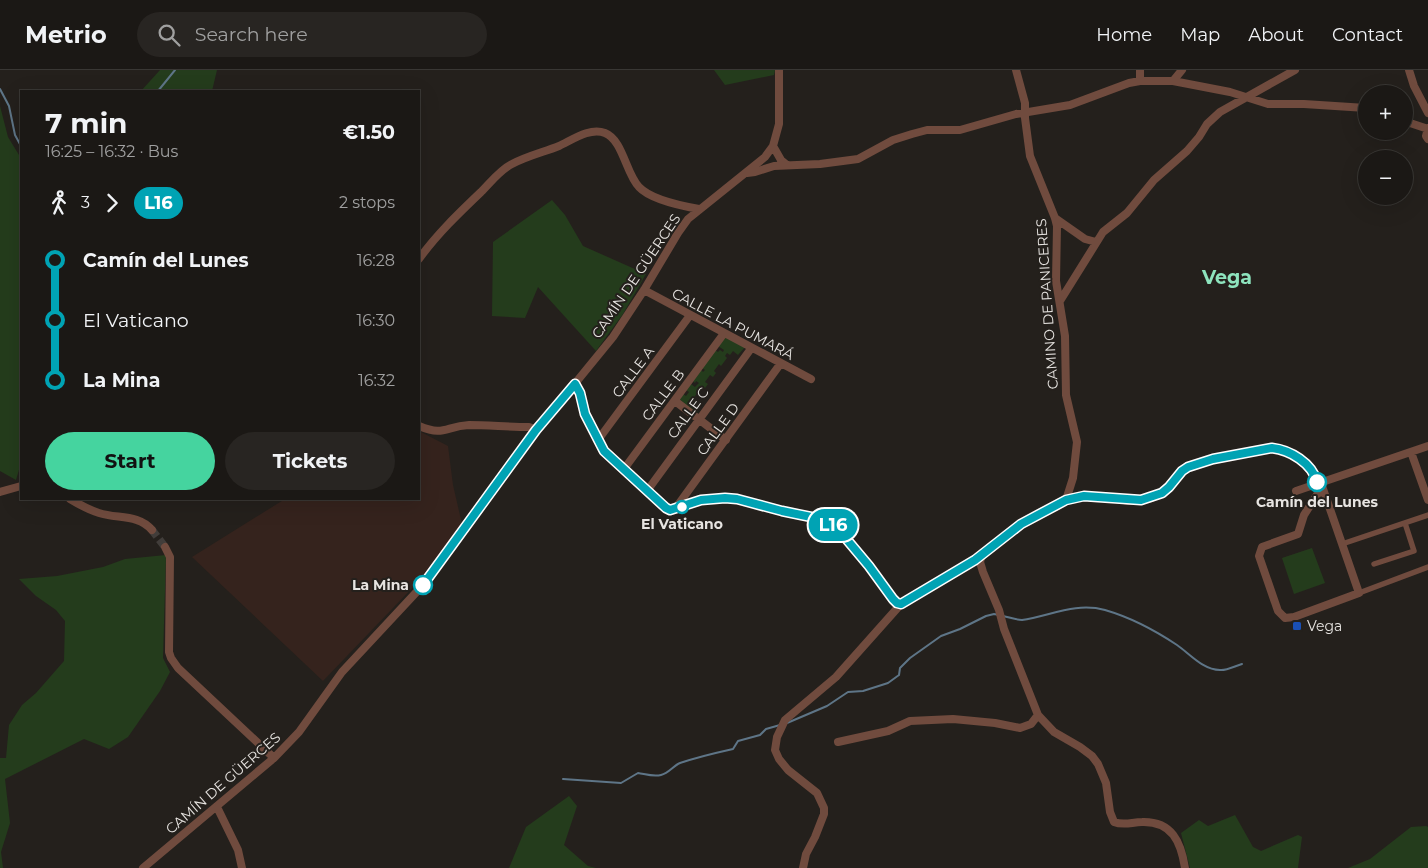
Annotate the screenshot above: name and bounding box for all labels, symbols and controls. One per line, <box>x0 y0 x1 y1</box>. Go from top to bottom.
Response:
search box <box>137 12 487 57</box>
text: Metrio <box>25 20 107 49</box>
icon: search <box>155 21 183 49</box>
text: Search here <box>195 23 308 46</box>
text: Home <box>1096 24 1152 46</box>
text: Map <box>1180 24 1220 46</box>
text: About <box>1248 24 1304 46</box>
text: Contact <box>1332 24 1403 46</box>
map controls <box>1358 85 1413 205</box>
button: + <box>1358 85 1413 140</box>
text: 7 min <box>45 106 127 140</box>
text: €1.50 <box>343 121 395 144</box>
text: 16:25 – 16:32 · Bus <box>45 142 178 161</box>
button: − <box>1358 150 1413 205</box>
icon: walk <box>45 189 73 217</box>
icon: forward <box>98 189 126 217</box>
text: L16 <box>144 192 173 214</box>
text: 3 <box>81 193 90 212</box>
text: 2 stops <box>339 193 395 212</box>
street label: CAMÍN DE GÜERCES <box>588 210 684 342</box>
street label: CAMINO DE PANICERES <box>1032 218 1062 390</box>
text: Camín del Lunes <box>83 249 249 272</box>
text: 16:28 <box>357 251 395 270</box>
district label: Vega <box>1201 266 1252 289</box>
street label: CALLE LA PUMARÁ <box>669 284 798 364</box>
text: El Vaticano <box>83 309 189 332</box>
text: 16:30 <box>356 311 395 330</box>
street label: CALLE A <box>608 342 659 401</box>
street label: CALLE B <box>638 366 688 424</box>
text: La Mina <box>83 369 160 392</box>
text: 16:32 <box>358 371 395 390</box>
street label: CALLE C <box>663 384 713 442</box>
street label: CALLE D <box>693 399 743 459</box>
button: Start <box>45 432 215 490</box>
button: Tickets <box>225 432 395 490</box>
marker: Camín del Lunes <box>1307 472 1327 492</box>
place label: Camín del Lunes <box>1256 493 1379 511</box>
marker: El Vaticano <box>675 500 689 514</box>
line badge: L16 <box>804 509 862 541</box>
text: L16 <box>819 514 847 536</box>
place label: El Vaticano <box>641 515 723 533</box>
marker: La Mina <box>413 575 433 595</box>
place label: La Mina <box>352 576 409 594</box>
place label: Vega <box>1307 617 1342 635</box>
marker: Vega <box>1291 620 1303 632</box>
street label: CAMÍN DE GÜERCES <box>162 728 284 838</box>

